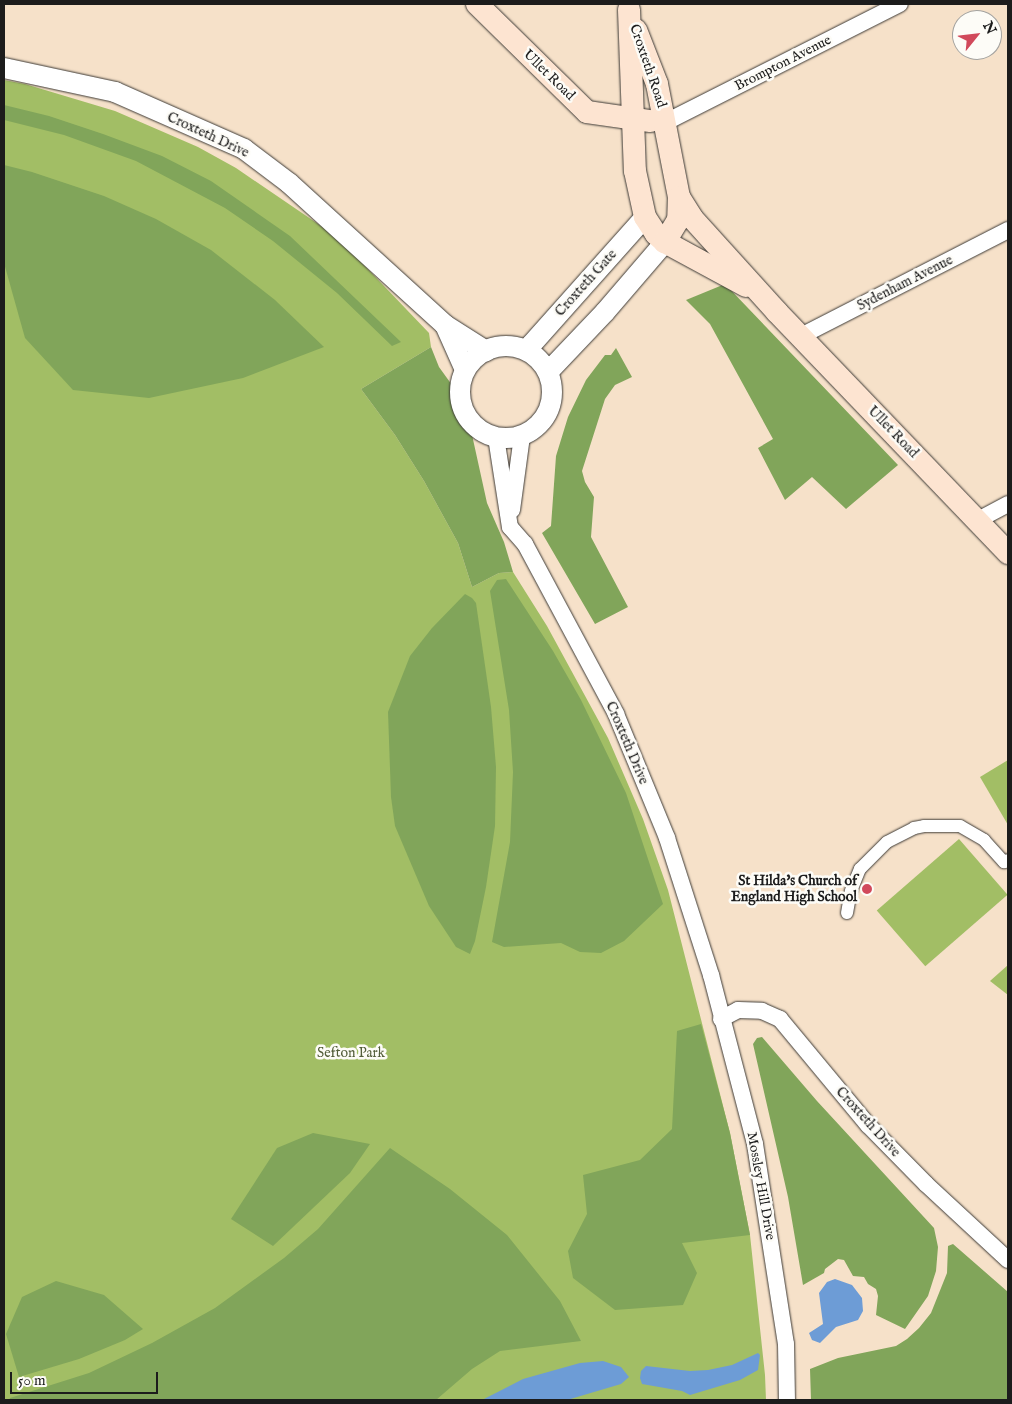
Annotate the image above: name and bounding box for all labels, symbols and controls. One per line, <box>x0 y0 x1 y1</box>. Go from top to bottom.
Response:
north arrow <box>952 10 1002 60</box>
text: N <box>978 19 1000 38</box>
street label: Croxteth Road <box>626 22 670 110</box>
street label: Brompton Avenue <box>732 31 834 95</box>
street label: Ullet Road <box>520 46 578 104</box>
street label: Croxteth Drive <box>164 109 252 161</box>
street label: Croxteth Gate <box>552 246 620 320</box>
street label: Sydenham Avenue <box>854 252 956 314</box>
street label: Ullet Road <box>864 403 922 461</box>
street label: Croxteth Drive <box>602 699 652 787</box>
place label: St Hilda's Church of England High School <box>731 873 857 906</box>
marker: St Hilda's Church of England High School <box>861 883 873 895</box>
park label: Sefton Park <box>317 1045 385 1061</box>
street label: Croxteth Drive <box>832 1084 904 1160</box>
street label: Mossley Hill Drive <box>743 1131 779 1241</box>
scale bar <box>12 1362 160 1394</box>
text: 50 m <box>18 1371 46 1390</box>

